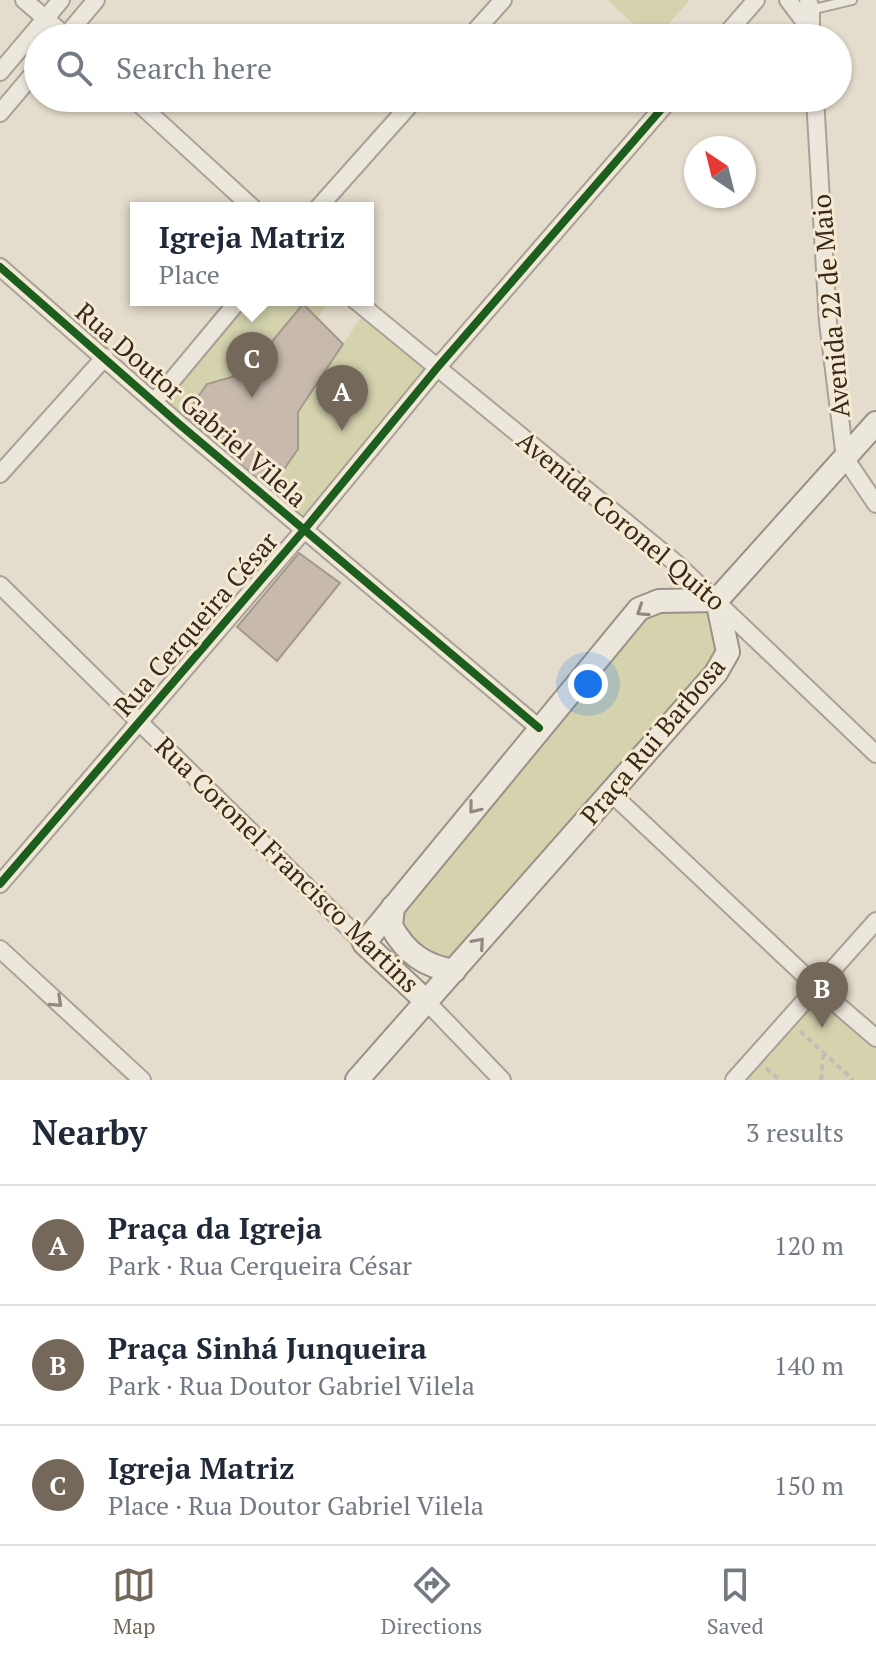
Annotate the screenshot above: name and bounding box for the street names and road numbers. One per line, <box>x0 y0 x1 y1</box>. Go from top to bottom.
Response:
street label: Avenida 22 de Maio <box>803 193 857 419</box>
street label: Rua Doutor Gabriel Vilela <box>69 294 314 514</box>
street label: Avenida Coronel Quito <box>510 423 733 618</box>
street label: Rua Cerqueira César <box>106 524 285 722</box>
street label: Praça Rui Barbosa <box>572 650 732 831</box>
street label: Rua Coronel Francisco Martins <box>148 729 427 1000</box>

